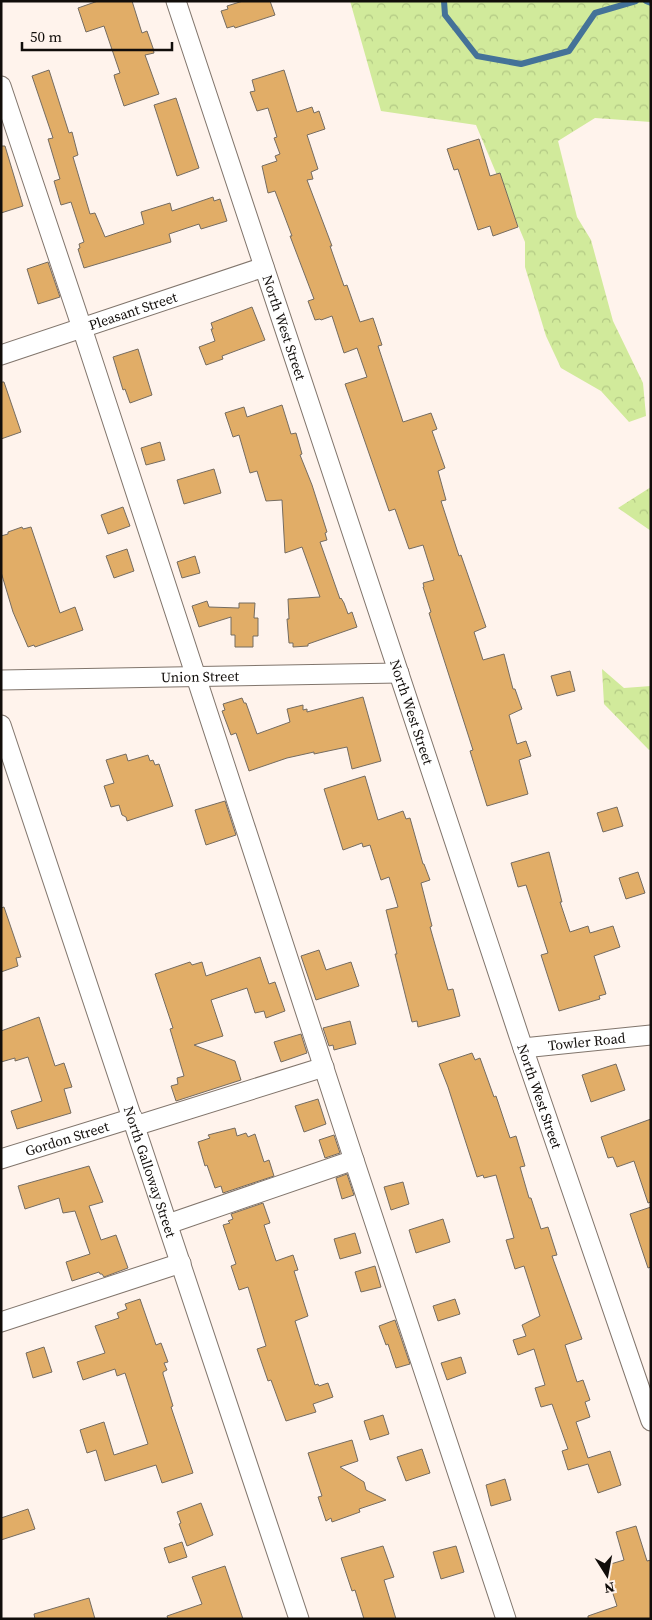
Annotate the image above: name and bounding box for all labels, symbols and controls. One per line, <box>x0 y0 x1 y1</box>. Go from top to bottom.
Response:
scale bar <box>22 20 172 52</box>
text: 50 m <box>30 26 62 47</box>
street label: North West Street <box>257 272 311 383</box>
street label: Pleasant Street <box>86 287 180 335</box>
street label: North West Street <box>385 657 439 768</box>
street label: Union Street <box>161 666 240 687</box>
street label: Towler Road <box>547 1028 626 1055</box>
street label: North West Street <box>512 1041 567 1152</box>
street label: North Galloway Street <box>119 1104 181 1240</box>
street label: Gordon Street <box>23 1116 112 1161</box>
north arrow <box>582 1550 632 1600</box>
text: N <box>603 1577 616 1599</box>

